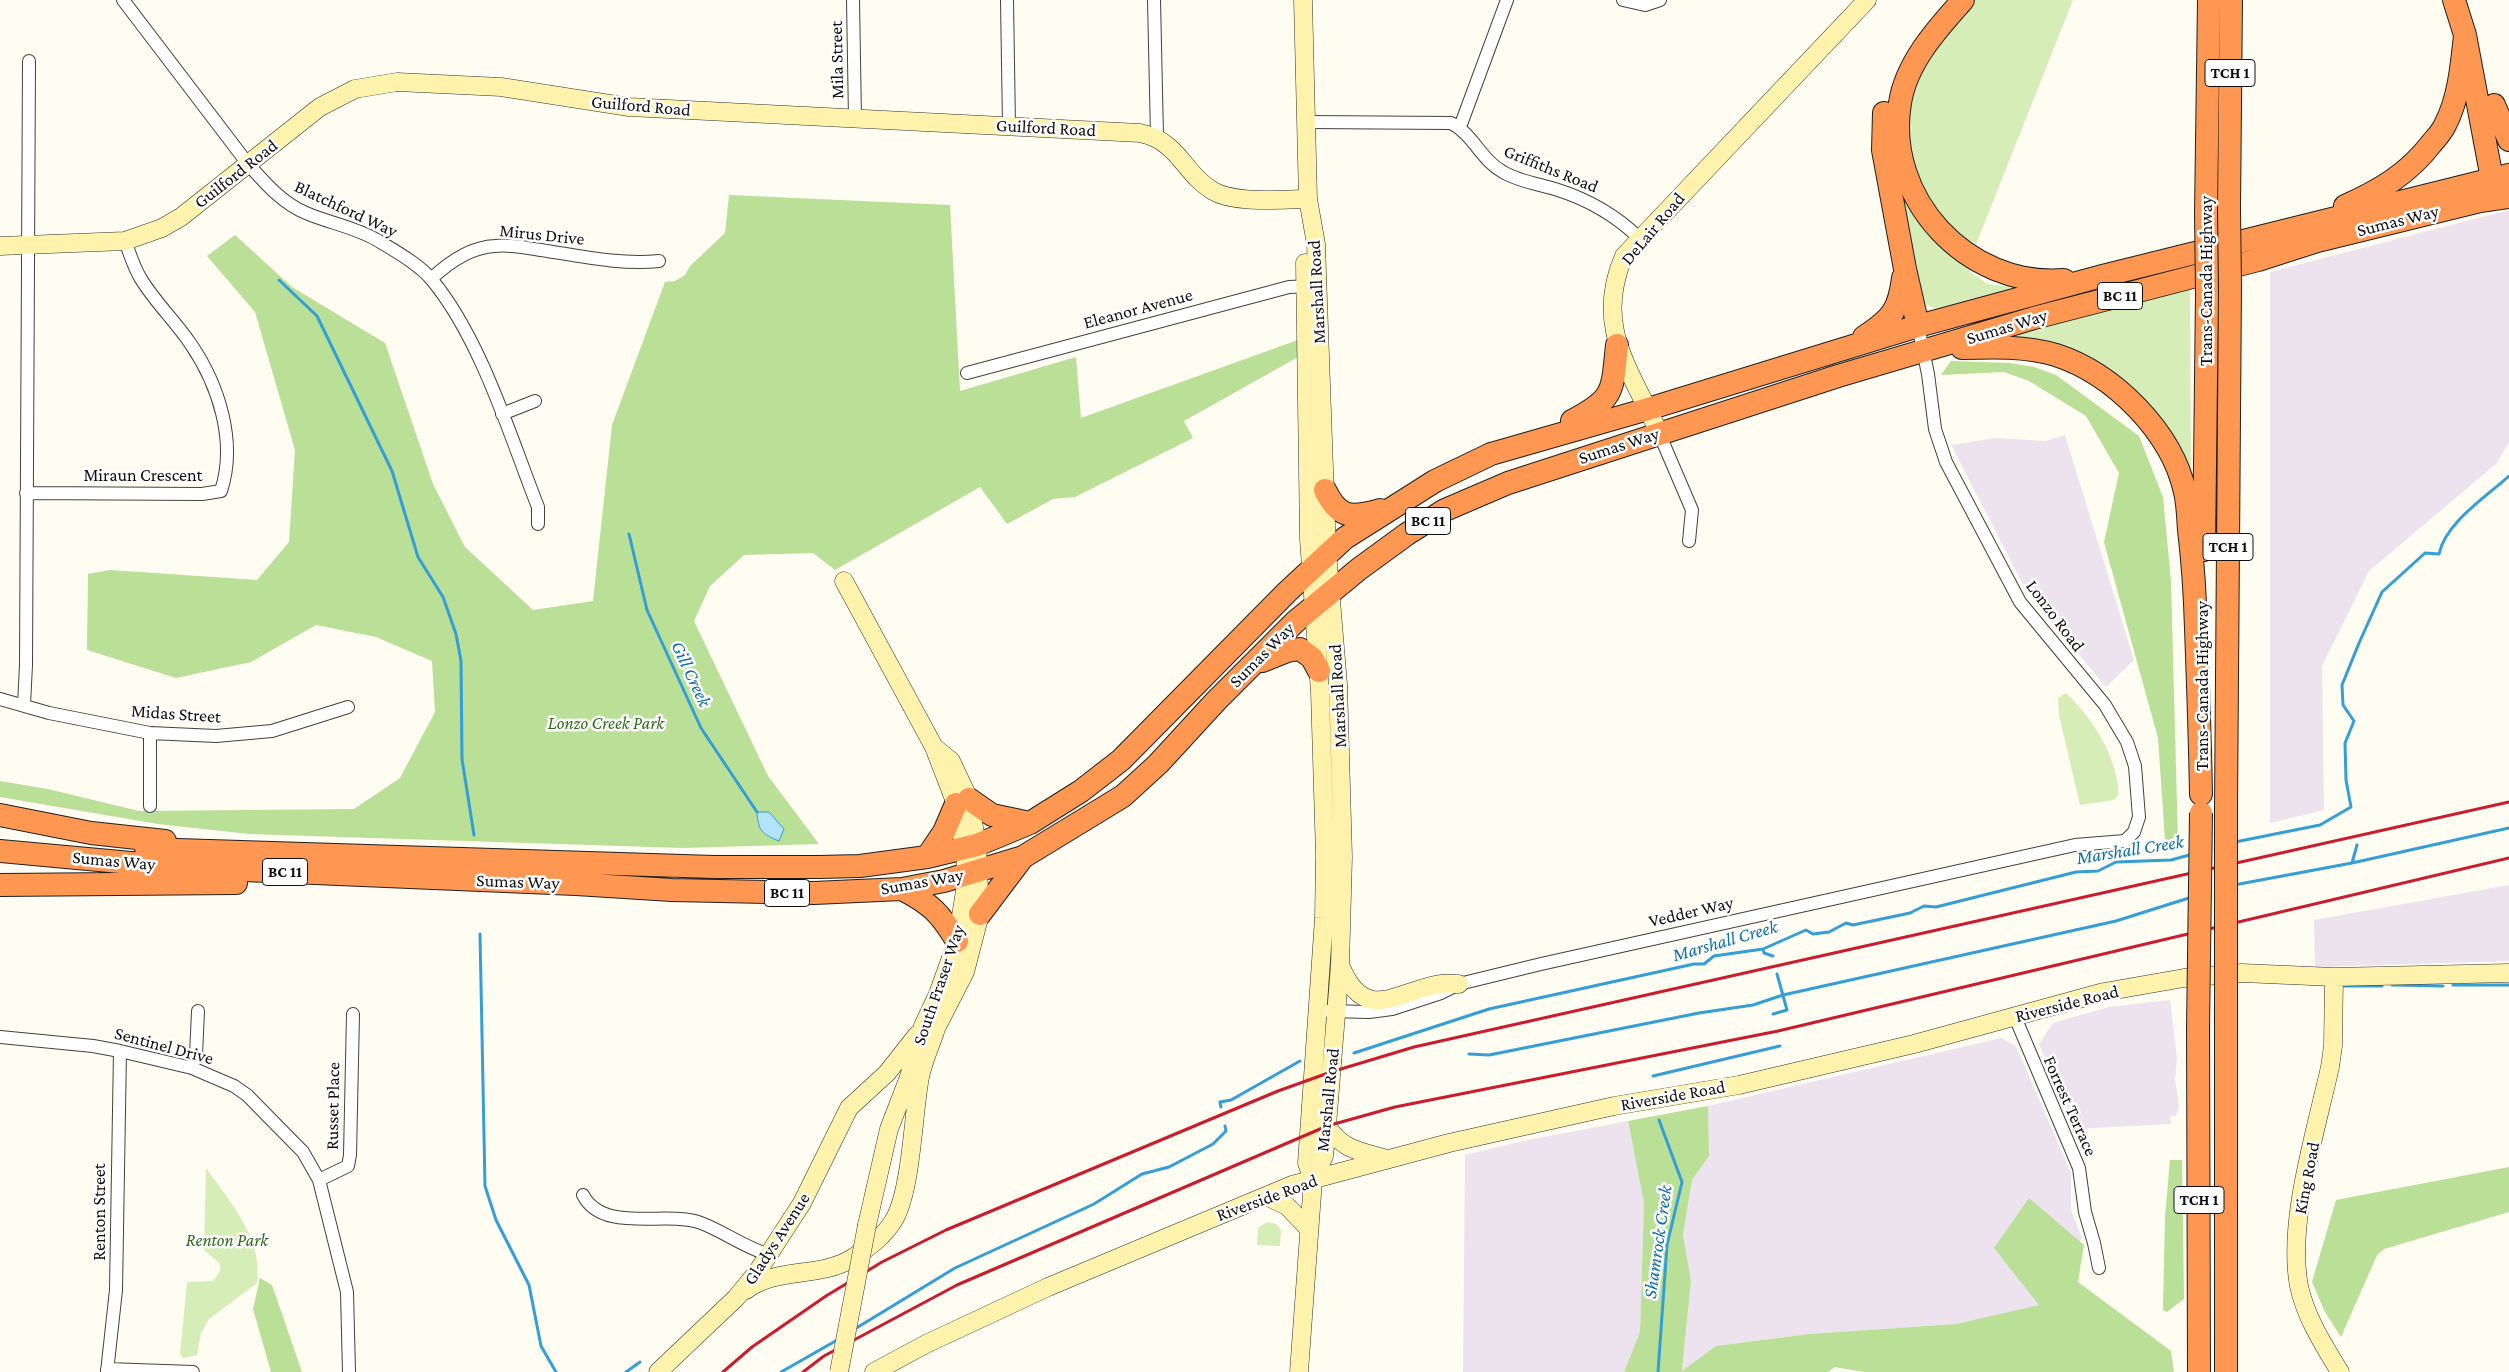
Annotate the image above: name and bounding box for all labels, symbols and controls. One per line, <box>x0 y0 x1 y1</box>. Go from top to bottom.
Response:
street label: Mila Street <box>826 21 848 99</box>
road number: TCH 1 <box>2205 59 2255 86</box>
street label: Guilford Road <box>590 91 692 121</box>
street label: Guilford Road <box>996 115 1096 141</box>
street label: Guilford Road <box>190 135 282 213</box>
street label: Griffiths Road <box>1501 140 1601 198</box>
street label: Blatchford Way <box>291 176 401 242</box>
street label: DeLair Road <box>1616 188 1690 270</box>
street label: Trans-Canada Highway <box>2195 196 2217 366</box>
street label: Sumas Way <box>2355 200 2441 242</box>
street label: Mirus Drive <box>499 220 585 250</box>
street label: Marshall Road <box>1303 240 1331 344</box>
road number: BC 11 <box>2098 282 2142 310</box>
street label: Eleanor Avenue <box>1081 284 1195 334</box>
street label: Sumas Way <box>1964 304 2050 350</box>
street label: Sumas Way <box>1576 423 1662 469</box>
street label: Miraun Crescent <box>83 464 203 486</box>
road number: BC 11 <box>1406 508 1450 534</box>
road number: TCH 1 <box>2203 534 2253 560</box>
street label: Lonzo Road <box>2021 576 2089 656</box>
street label: Trans-Canada Highway <box>2191 601 2213 771</box>
street label: Sumas Way <box>1225 618 1299 692</box>
water label: Gill Creek <box>666 637 716 711</box>
street label: Marshall Road <box>1324 644 1352 748</box>
street label: Midas Street <box>130 700 222 728</box>
park label: Lonzo Creek Park <box>548 712 664 734</box>
water label: Marshall Creek <box>2075 830 2185 870</box>
street label: Sumas Way <box>71 847 157 875</box>
road number: BC 11 <box>262 859 308 886</box>
street label: Sumas Way <box>879 864 965 900</box>
street label: Sumas Way <box>476 870 560 894</box>
road number: BC 11 <box>764 880 810 906</box>
street label: Vedder Way <box>1647 892 1735 932</box>
water label: Marshall Creek <box>1670 915 1780 967</box>
street label: South Fraser Way <box>908 922 970 1048</box>
street label: Riverside Road <box>2013 981 2121 1027</box>
street label: Sentinel Drive <box>112 1022 216 1070</box>
street label: Marshall Road <box>1312 1047 1344 1153</box>
street label: Forrest Terrace <box>2038 1053 2102 1159</box>
street label: Russet Place <box>321 1062 345 1150</box>
street label: Riverside Road <box>1619 1076 1727 1116</box>
street label: King Road <box>2289 1140 2325 1216</box>
street label: Renton Street <box>88 1163 110 1261</box>
street label: Riverside Road <box>1213 1170 1321 1226</box>
water label: Shamrock Creek <box>1639 1184 1677 1300</box>
road number: TCH 1 <box>2174 1186 2224 1214</box>
street label: Gladys Avenue <box>739 1189 815 1289</box>
park label: Renton Park <box>186 1229 268 1251</box>

